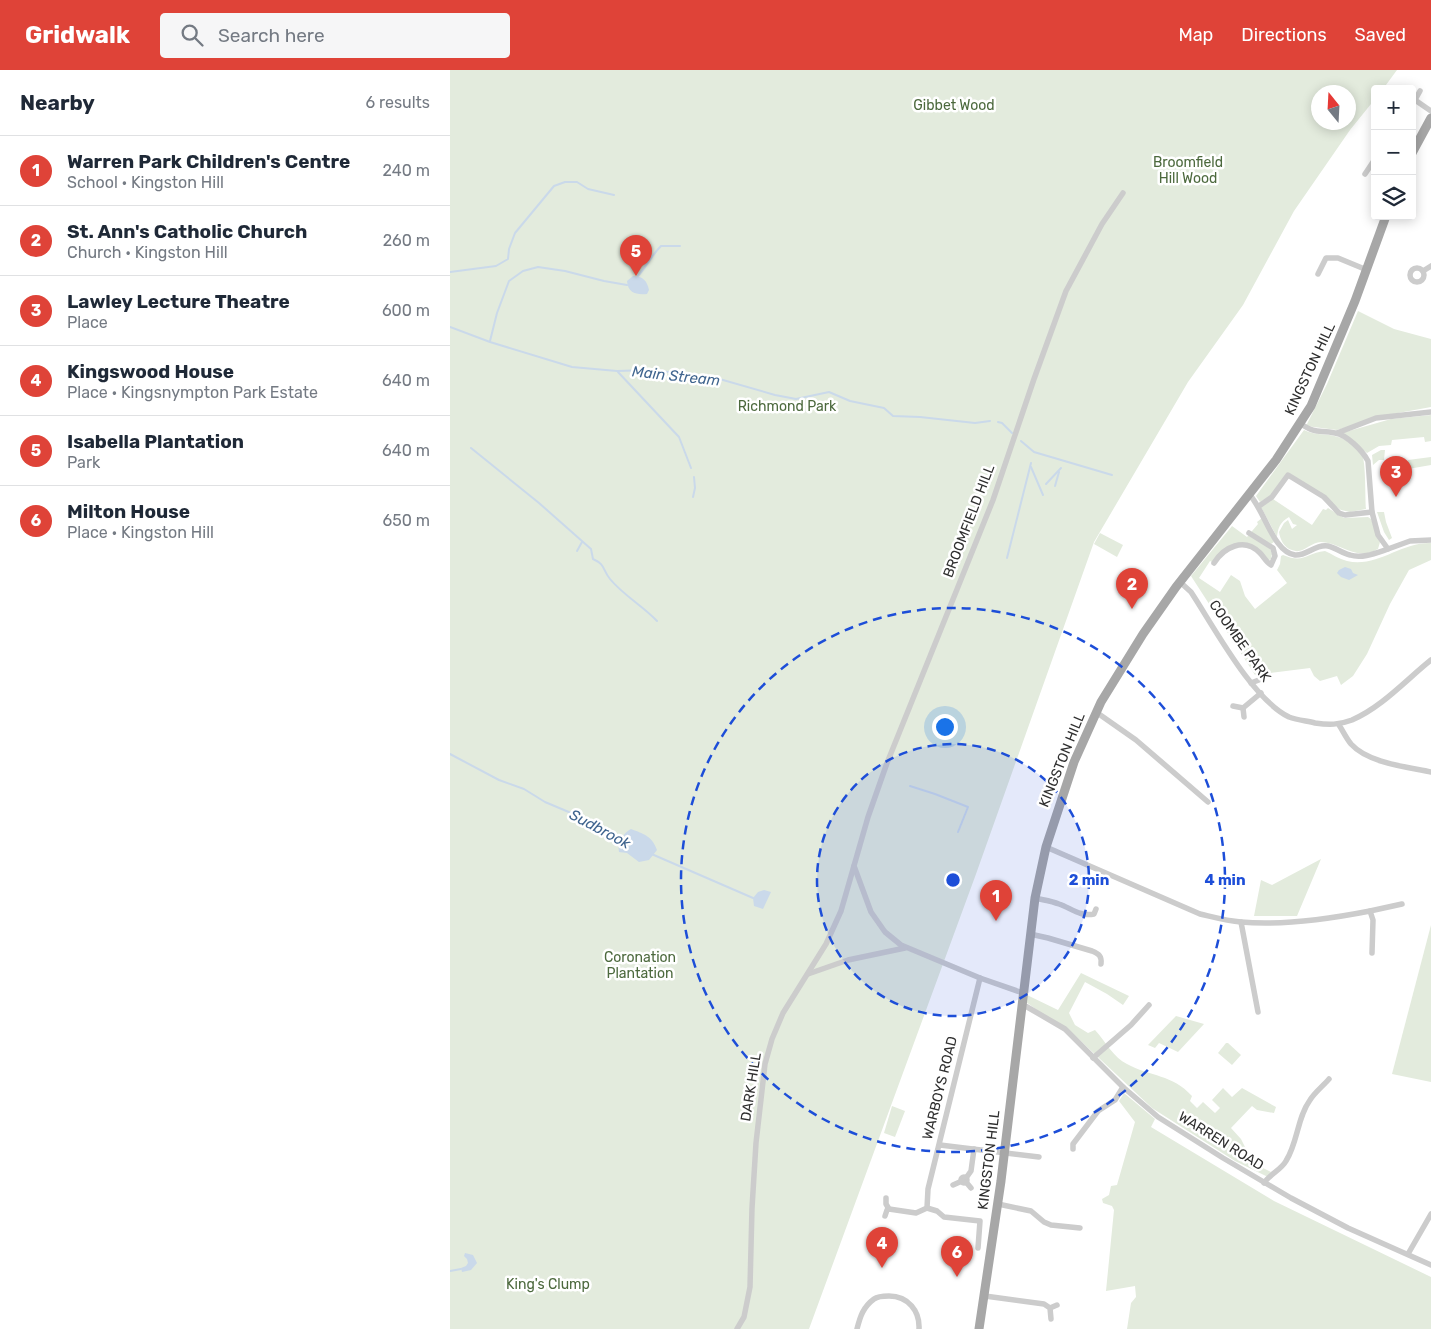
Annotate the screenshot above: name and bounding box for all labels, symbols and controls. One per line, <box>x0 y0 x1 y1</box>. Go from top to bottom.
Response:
search box <box>160 13 510 58</box>
text: Gridwalk <box>25 21 130 49</box>
icon: search <box>178 21 206 49</box>
text: Search here <box>218 24 325 47</box>
text: Map <box>1178 24 1213 46</box>
text: Directions <box>1241 24 1327 46</box>
text: Saved <box>1355 24 1406 46</box>
north arrow <box>1311 85 1356 130</box>
map controls <box>1371 85 1416 220</box>
button: + <box>1371 85 1416 130</box>
text: Nearby <box>20 90 95 115</box>
text: 6 results <box>365 93 430 112</box>
park label: Gibbet Wood <box>913 97 995 114</box>
button: − <box>1371 130 1416 175</box>
text: Warren Park Children's Centre <box>67 150 350 173</box>
park label: Broomfield Hill Wood <box>1153 154 1223 187</box>
text: 1 <box>32 161 40 180</box>
text: 240 m <box>383 161 430 180</box>
text: School · Kingston Hill <box>67 173 224 192</box>
button: layers <box>1371 175 1416 220</box>
text: St. Ann's Catholic Church <box>67 220 307 243</box>
text: 2 <box>31 231 41 250</box>
text: 260 m <box>383 231 430 250</box>
pin: 5 <box>620 235 652 276</box>
text: Church · Kingston Hill <box>67 243 228 262</box>
text: Lawley Lecture Theatre <box>67 290 290 313</box>
text: 3 <box>31 301 41 320</box>
text: 600 m <box>382 301 430 320</box>
text: Place <box>67 313 108 332</box>
street label: KINGSTON HILL <box>1281 320 1339 418</box>
text: Kingswood House <box>67 360 234 383</box>
water label: Main Stream <box>631 362 721 390</box>
text: 4 <box>31 371 41 390</box>
text: 640 m <box>382 371 430 390</box>
text: Place · Kingsnympton Park Estate <box>67 383 318 402</box>
park label: Richmond Park <box>738 398 837 415</box>
text: Isabella Plantation <box>67 430 244 453</box>
text: 5 <box>31 441 41 460</box>
text: 640 m <box>382 441 430 460</box>
text: Park <box>67 453 100 472</box>
pin: 3 <box>1380 456 1412 497</box>
street label: BROOMFIELD HILL <box>940 462 998 580</box>
text: Milton House <box>67 500 190 523</box>
text: 6 <box>31 511 41 530</box>
text: 650 m <box>383 511 430 530</box>
text: Place · Kingston Hill <box>67 523 214 542</box>
pin: 2 <box>1116 568 1148 609</box>
street label: COOMBE PARK <box>1205 597 1275 686</box>
street label: KINGSTON HILL <box>1035 710 1089 810</box>
your location <box>932 714 958 740</box>
water label: Sudbrook <box>566 805 634 853</box>
centre of rings <box>944 871 962 889</box>
text: 2 min <box>1069 871 1109 889</box>
text: 4 min <box>1204 871 1246 889</box>
pin: 1 <box>980 880 1012 921</box>
park label: Coronation Plantation <box>604 949 676 982</box>
street label: WARBOYS ROAD <box>919 1034 961 1142</box>
street label: DARK HILL <box>737 1051 765 1123</box>
street label: WARREN ROAD <box>1175 1108 1267 1174</box>
street label: KINGSTON HILL <box>974 1109 1004 1211</box>
pin: 4 <box>866 1227 898 1268</box>
pin: 6 <box>941 1236 973 1277</box>
park label: King's Clump <box>506 1276 590 1293</box>

